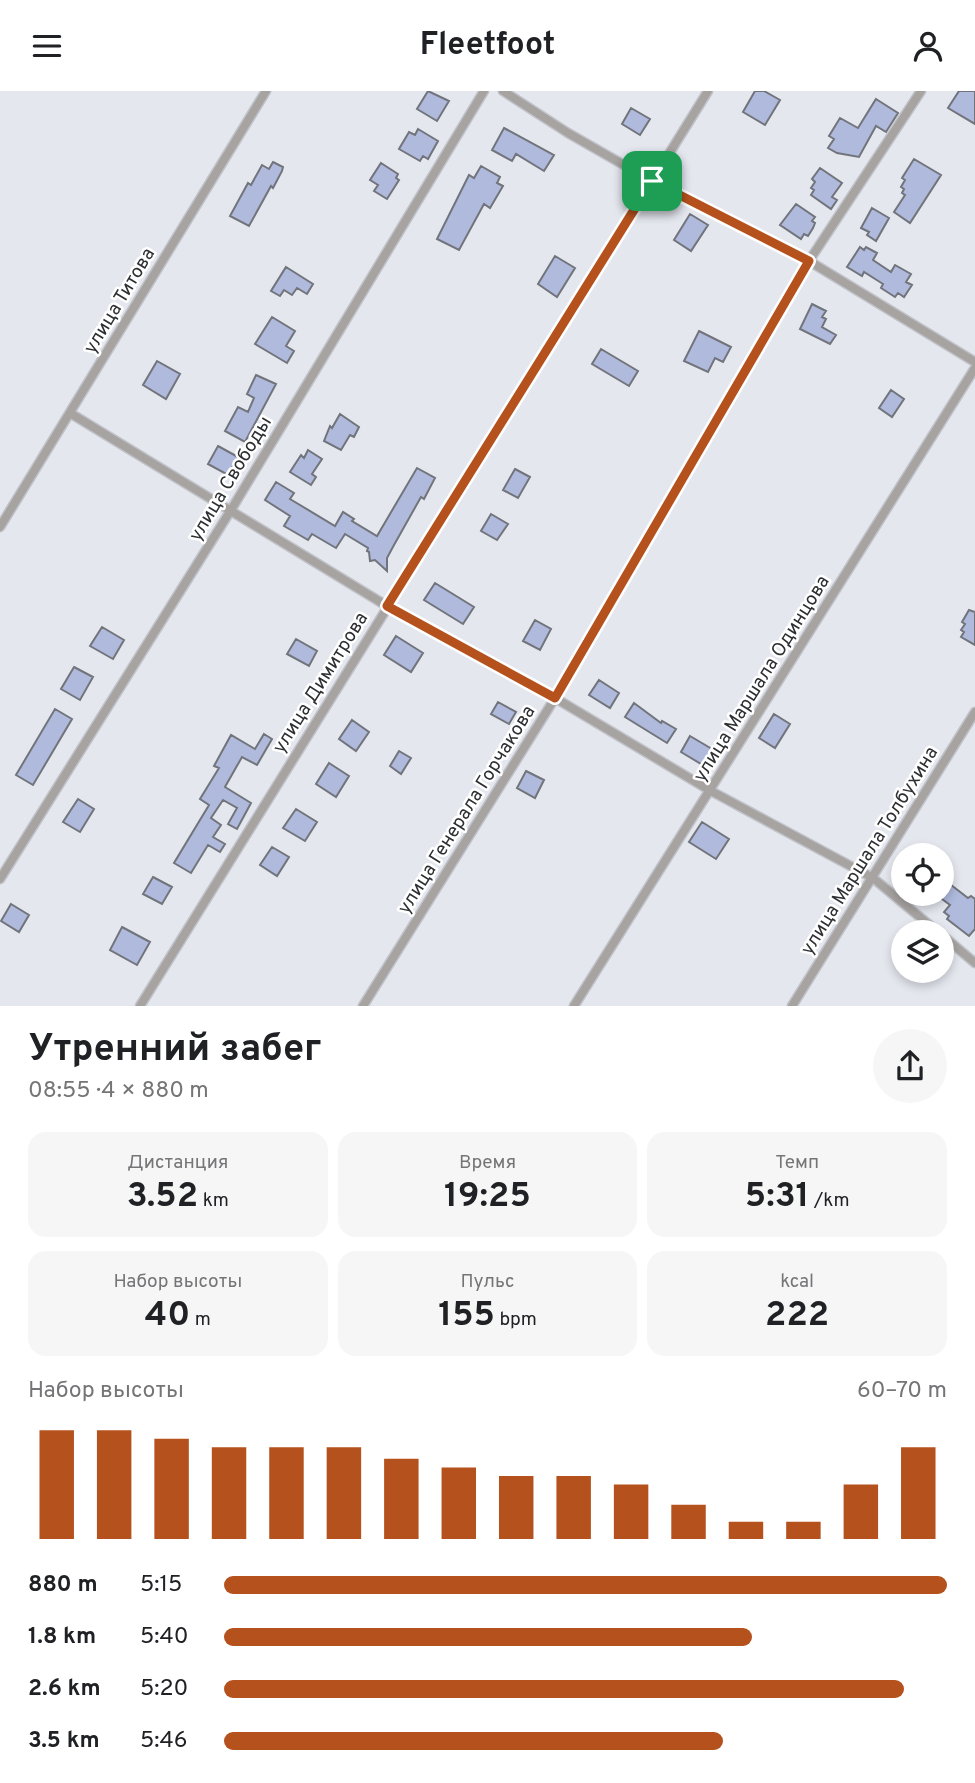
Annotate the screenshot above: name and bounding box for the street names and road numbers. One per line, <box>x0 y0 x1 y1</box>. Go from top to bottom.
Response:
street label: улица Титова <box>79 244 161 358</box>
street label: улица Свободы <box>184 412 278 546</box>
street label: улица Маршала Одинцова <box>688 571 836 787</box>
street label: улица Димитрова <box>268 608 374 758</box>
street label: улица Генерала Горчакова <box>393 701 541 919</box>
street label: улица Маршала Толбухина <box>796 742 944 960</box>

